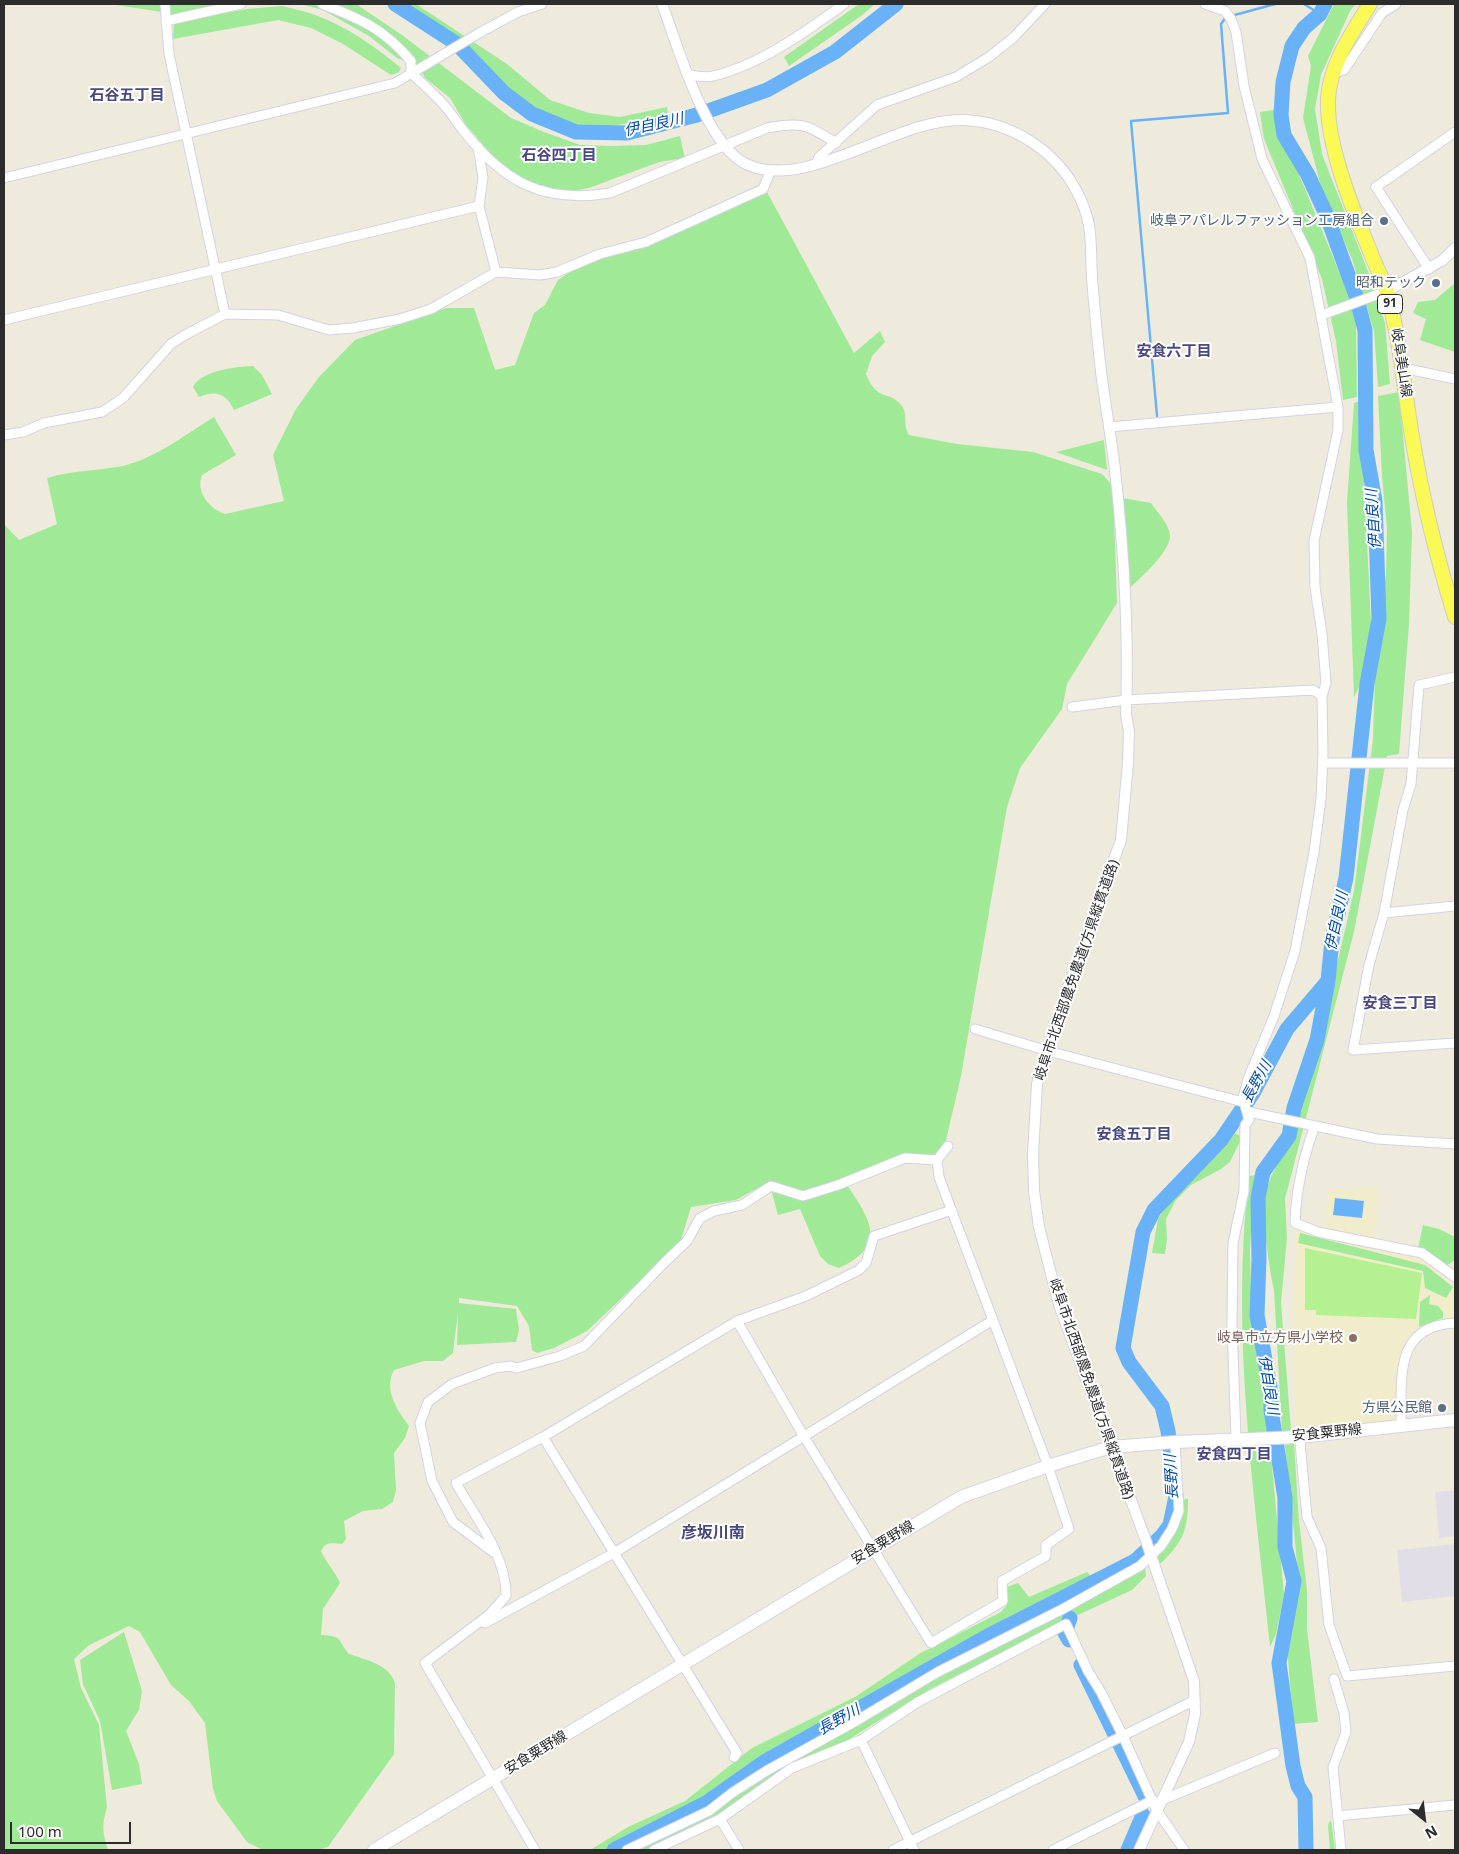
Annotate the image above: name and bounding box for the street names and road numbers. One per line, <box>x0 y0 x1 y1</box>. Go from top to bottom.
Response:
road number: 91 <box>1378 294 1402 314</box>
street label: 岐阜美山線 <box>1387 327 1415 399</box>
street label: 岐阜市北西部農免農道(方県縦貫道路) <box>1031 857 1123 1083</box>
street label: 岐阜市北西部農免農道(方県縦貫道路) <box>1045 1276 1137 1502</box>
street label: 安食粟野線 <box>1291 1421 1363 1445</box>
street label: 安食粟野線 <box>849 1518 917 1568</box>
street label: 安食粟野線 <box>502 1728 570 1778</box>

